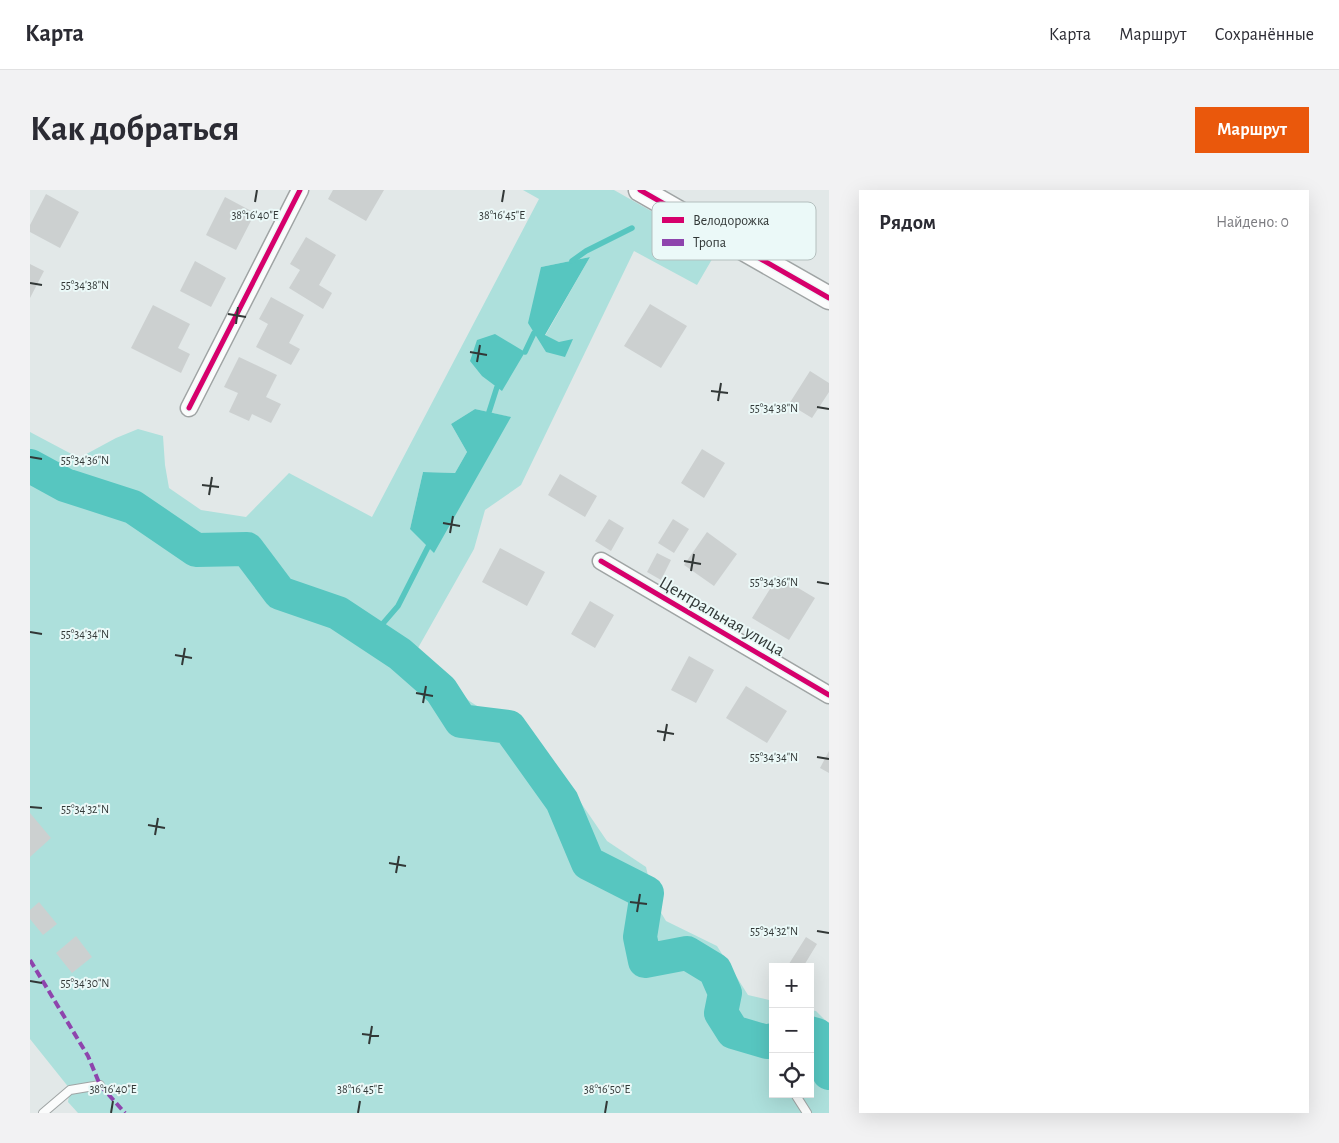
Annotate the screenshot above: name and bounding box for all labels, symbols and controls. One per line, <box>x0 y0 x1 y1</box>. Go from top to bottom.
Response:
text: Карта <box>25 22 84 46</box>
text: Карта <box>1049 26 1091 44</box>
text: Маршрут <box>1119 26 1187 44</box>
text: Сохранённые <box>1215 26 1314 44</box>
button: Маршрут <box>1195 107 1309 153</box>
text: Как добраться <box>30 112 239 147</box>
legend <box>652 202 816 260</box>
text: 38°16'40"E <box>231 209 279 221</box>
text: 38°16'45"E <box>479 209 525 221</box>
text: Рядом <box>879 212 936 233</box>
text: Велодорожка <box>693 214 770 228</box>
text: Найдено: 0 <box>1216 214 1289 230</box>
text: Тропа <box>693 236 727 250</box>
text: 55°34'38"N <box>61 279 109 291</box>
text: 55°34'38"N <box>750 402 798 414</box>
text: 55°34'36"N <box>61 454 109 466</box>
street label: Центральная улица <box>656 574 787 660</box>
text: 55°34'36"N <box>750 576 798 588</box>
text: 55°34'34"N <box>61 628 109 640</box>
text: 55°34'34"N <box>750 751 798 763</box>
text: 55°34'32"N <box>61 803 109 815</box>
text: 55°34'32"N <box>750 925 798 937</box>
map controls <box>769 963 814 1098</box>
button: + <box>769 963 814 1008</box>
text: 55°34'30"N <box>60 977 110 989</box>
button: − <box>769 1008 814 1053</box>
button: locate <box>769 1053 814 1098</box>
text: 38°16'40"E <box>89 1083 137 1095</box>
text: 38°16'45"E <box>337 1083 383 1095</box>
text: 38°16'50"E <box>584 1083 630 1095</box>

